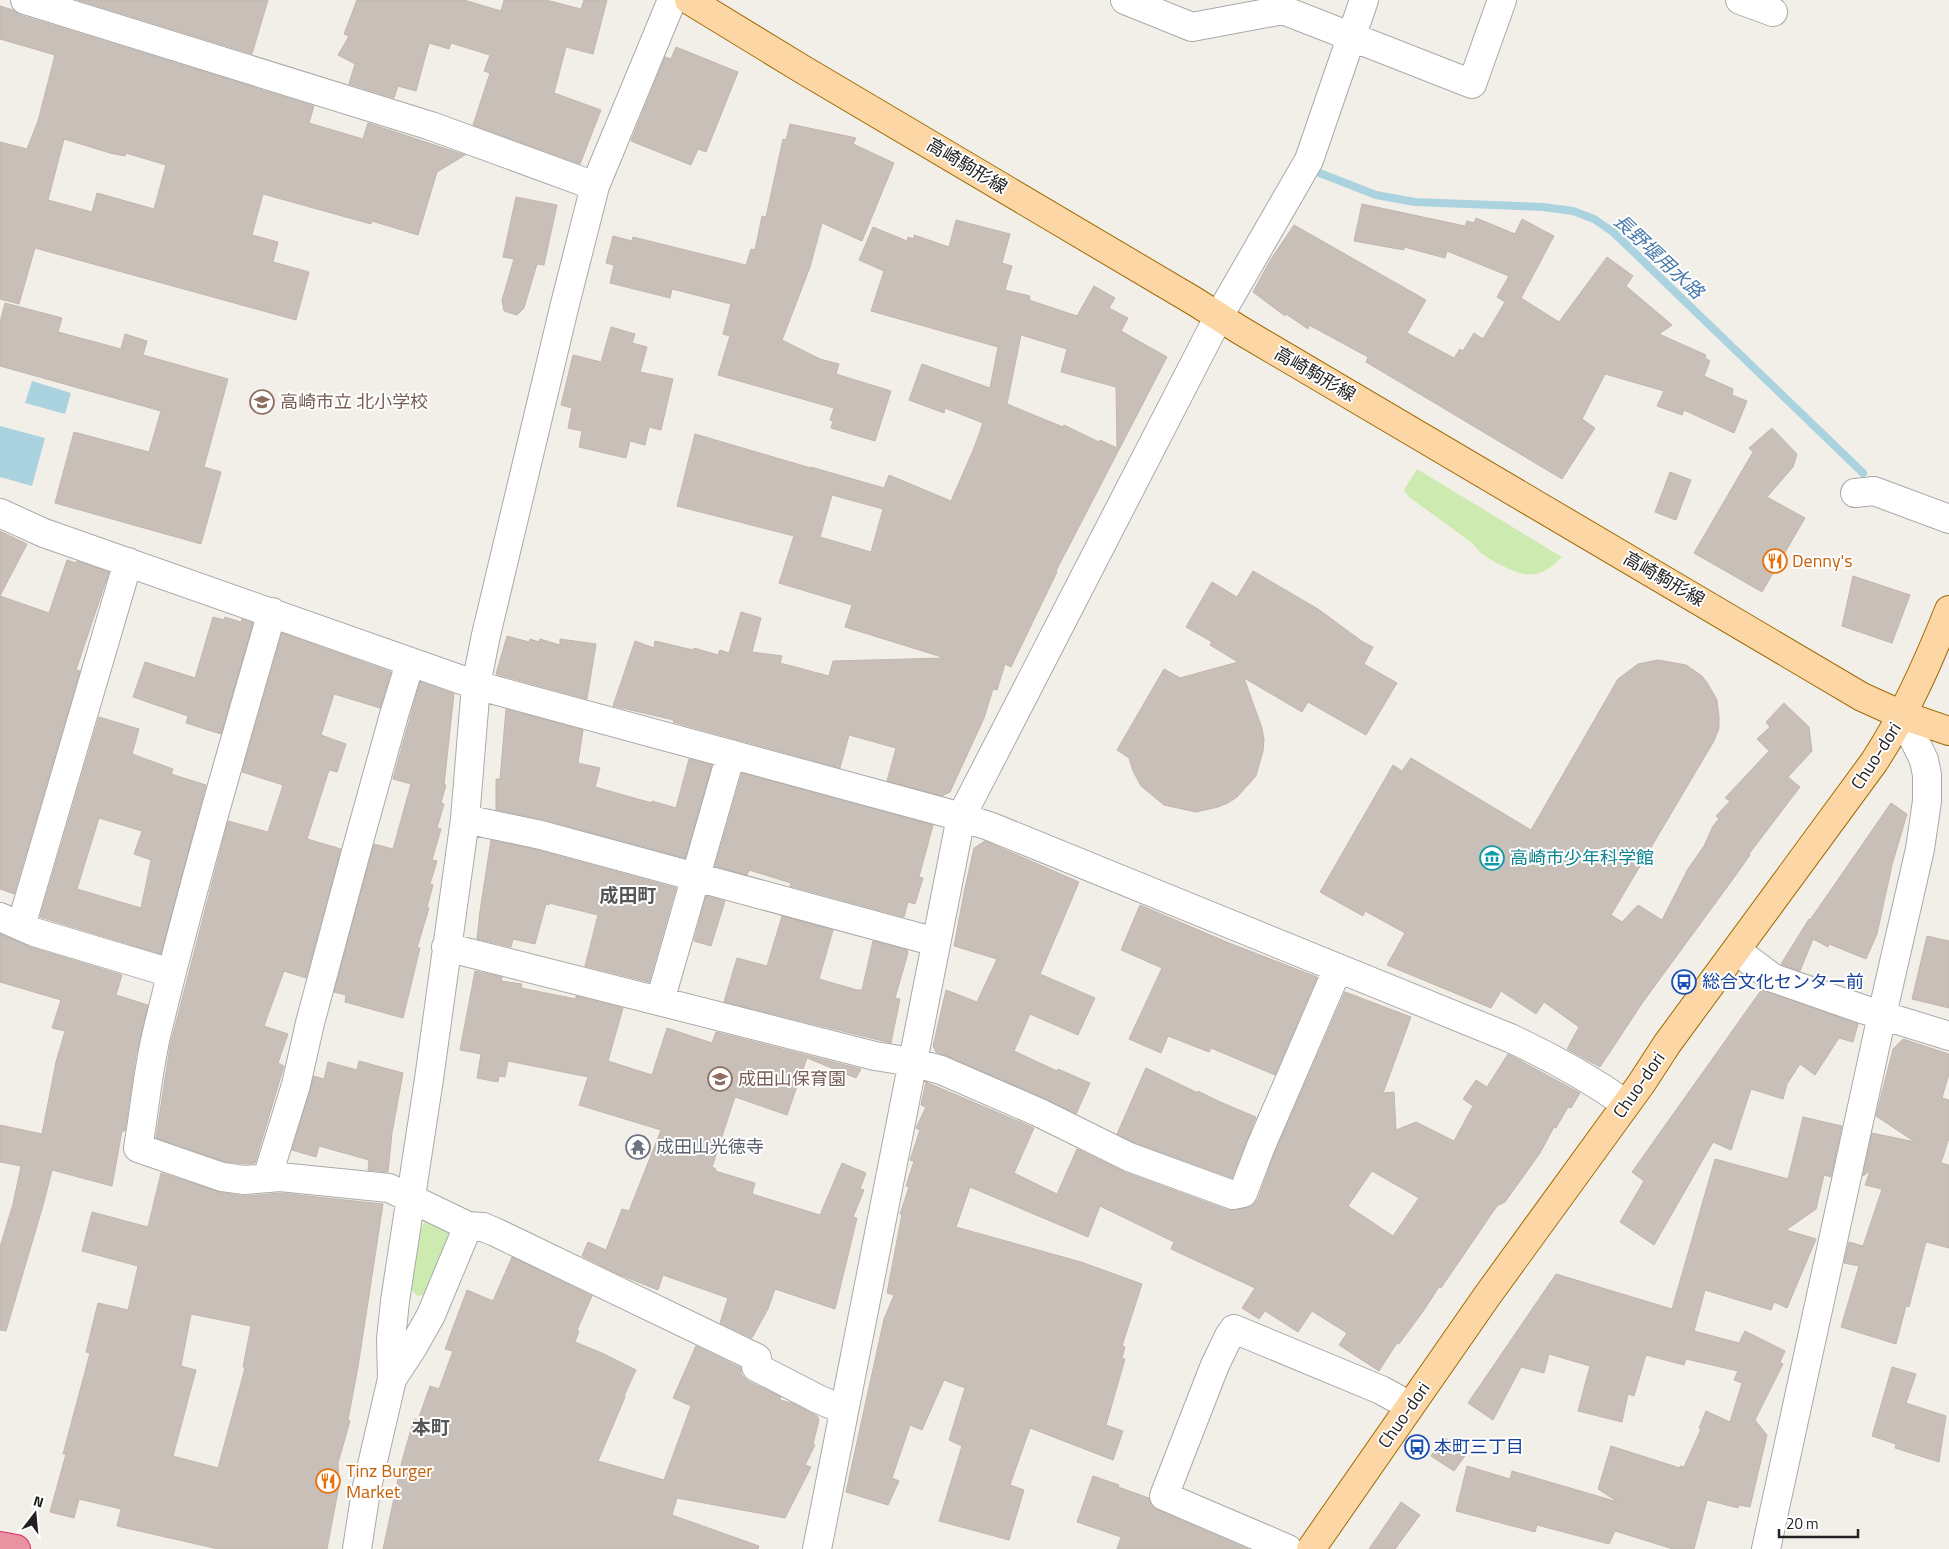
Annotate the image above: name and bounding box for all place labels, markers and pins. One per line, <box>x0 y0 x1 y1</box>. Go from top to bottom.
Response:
place label: 高崎市立 北小学校 <box>280 388 428 415</box>
school or university icon: 高崎市立 北小学校 <box>249 389 275 415</box>
place label: Denny's <box>1792 547 1853 574</box>
restaurant icon: Denny's <box>1762 548 1788 574</box>
place label: 高崎市少年科学館 <box>1510 844 1654 871</box>
museum icon: 高崎市少年科学館 <box>1479 845 1505 871</box>
place label: 総合文化センター前 <box>1702 968 1864 995</box>
bus stop icon: 総合文化センター前 <box>1671 969 1697 995</box>
place label: 成田山保育園 <box>738 1065 846 1092</box>
school or university icon: 成田山保育園 <box>707 1066 733 1092</box>
place label: 成田山光徳寺 <box>656 1133 764 1160</box>
temple icon: 成田山光徳寺 <box>625 1134 651 1160</box>
place label: 本町三丁目 <box>1434 1433 1524 1460</box>
bus stop icon: 本町三丁目 <box>1404 1434 1430 1460</box>
place label: Tinz Burger Market <box>346 1457 433 1505</box>
restaurant icon: Tinz Burger Market <box>315 1468 341 1494</box>

